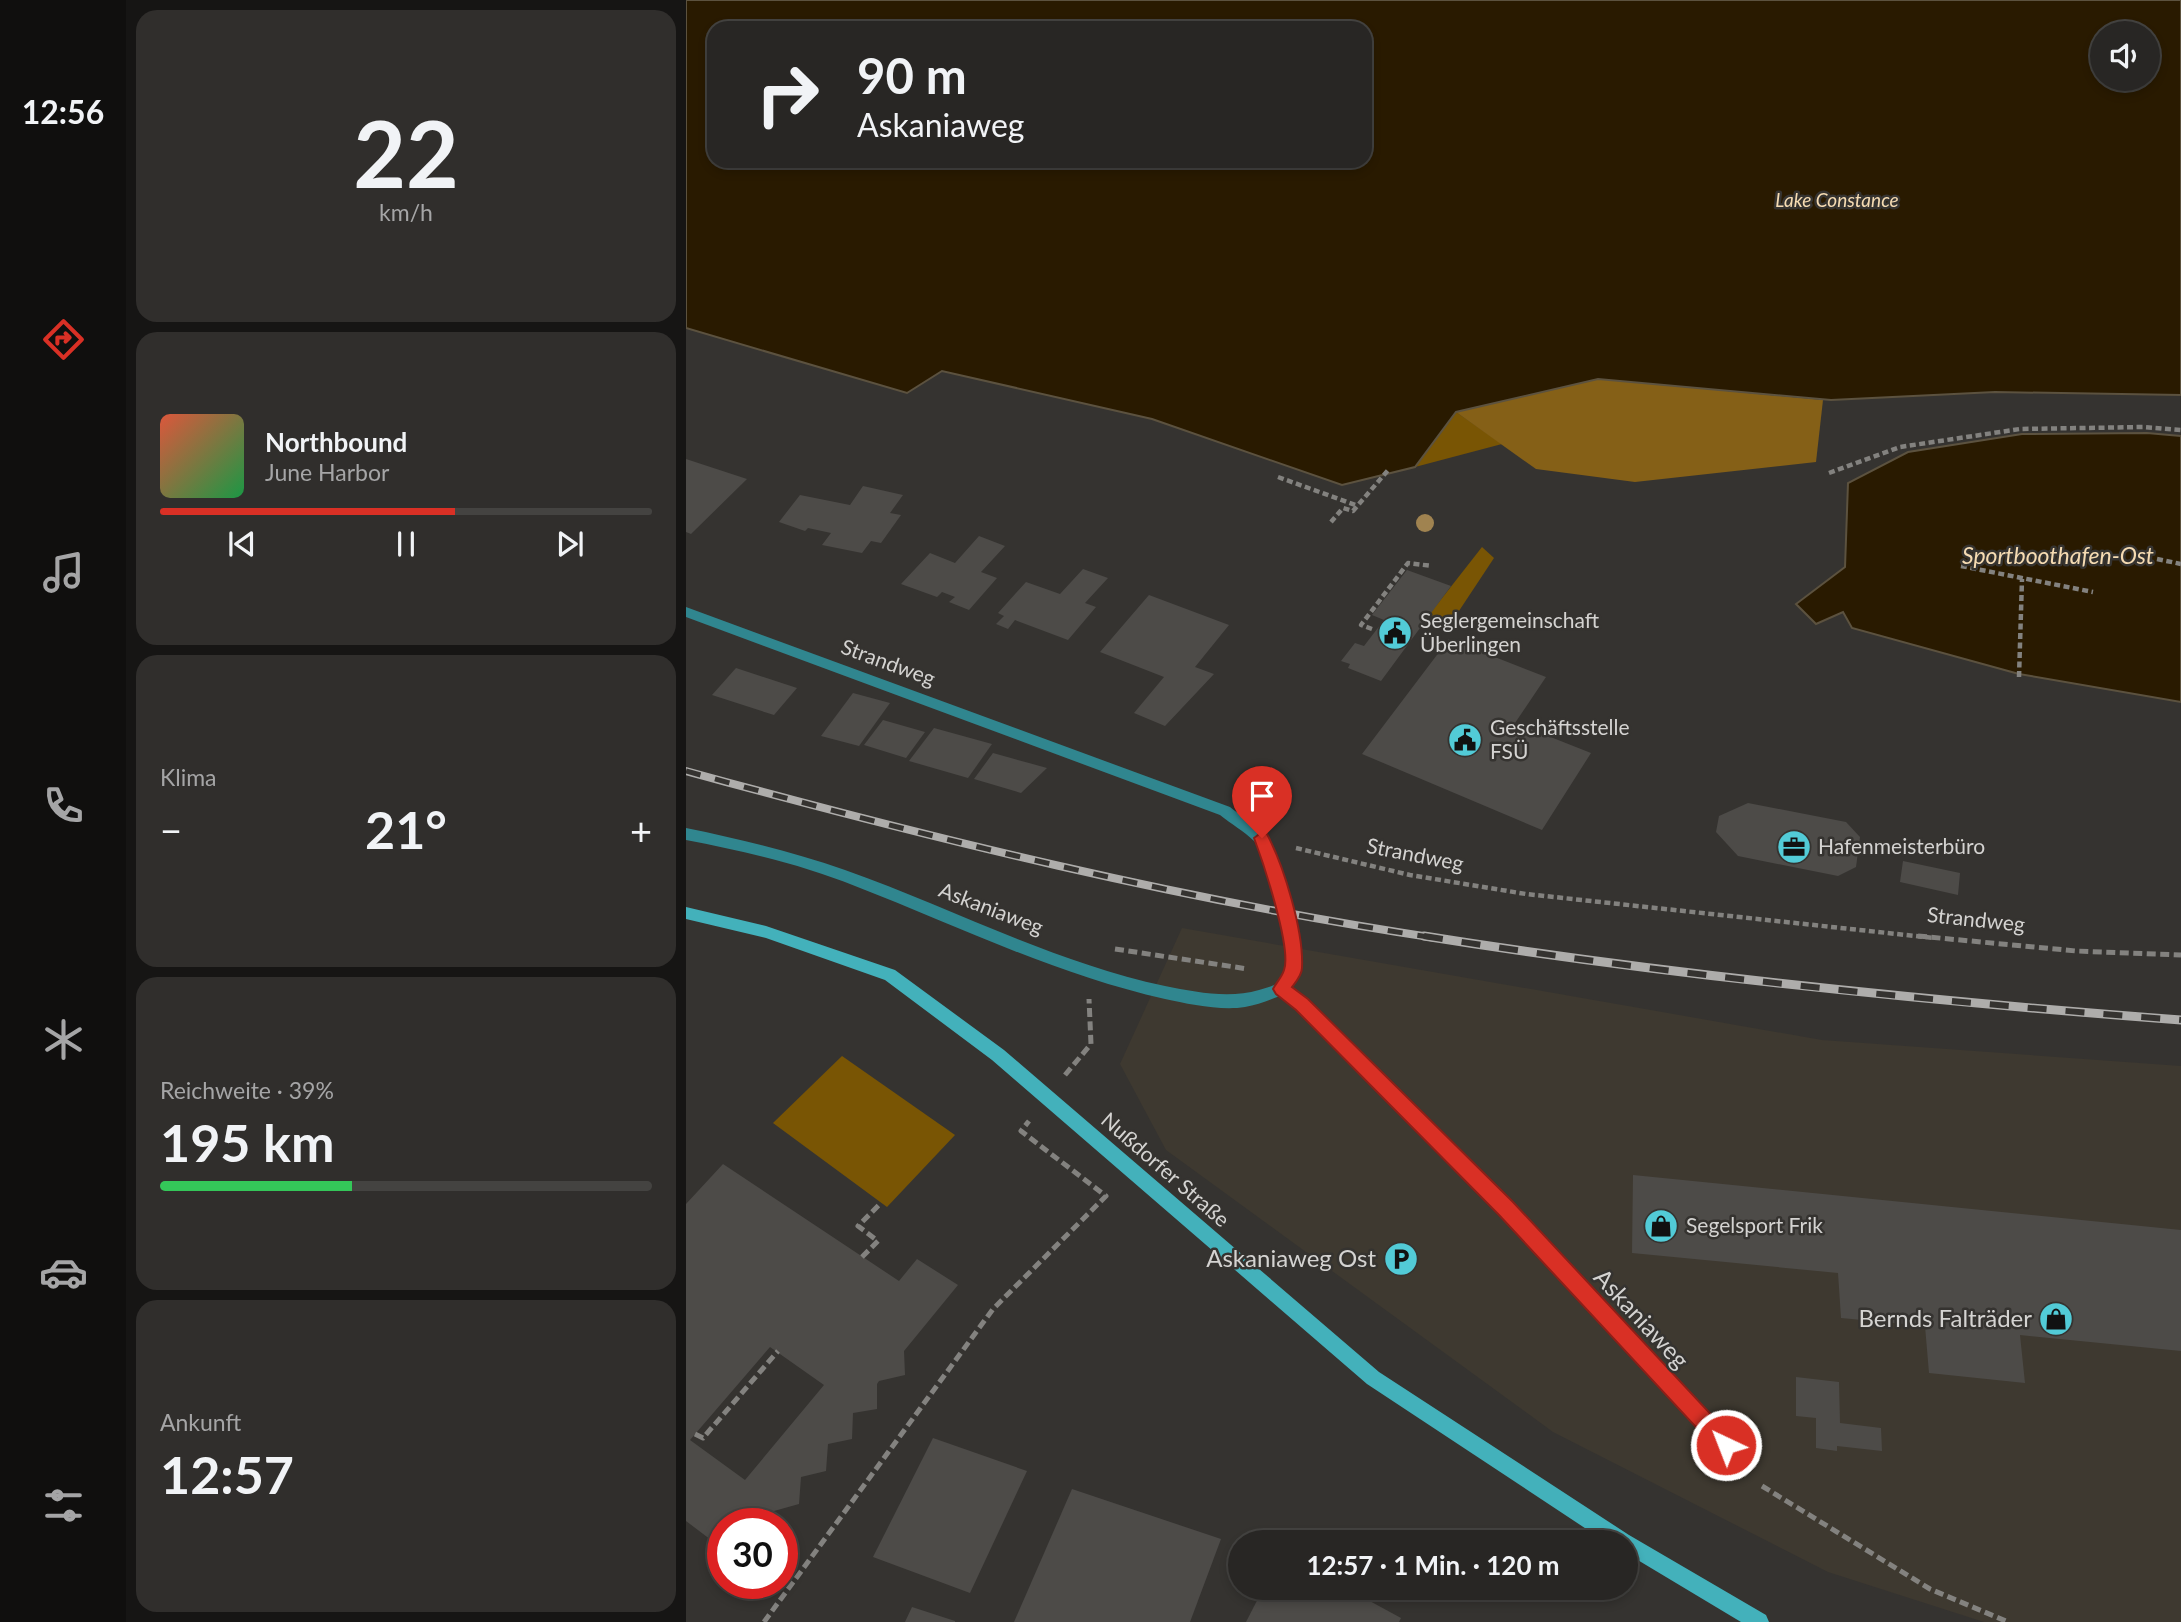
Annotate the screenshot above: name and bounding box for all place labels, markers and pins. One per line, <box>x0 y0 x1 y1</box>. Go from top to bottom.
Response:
place label: Seglergemeinschaft Überlingen <box>1420 607 1600 656</box>
public building icon: Seglergemeinschaft Überlingen <box>1376 614 1414 652</box>
place label: Geschäftsstelle FSÜ <box>1490 714 1630 763</box>
public building icon: Geschäftsstelle FSÜ <box>1446 721 1484 759</box>
pin <box>1232 766 1292 838</box>
office icon: Hafenmeisterbüro <box>1775 828 1813 866</box>
place label: Hafenmeisterbüro <box>1818 833 1985 858</box>
shop icon: Segelsport Frik <box>1642 1207 1680 1245</box>
place label: Segelsport Frik <box>1686 1212 1823 1237</box>
parking icon: Askaniaweg Ost <box>1382 1240 1420 1278</box>
place label: Askaniaweg Ost <box>1206 1243 1376 1272</box>
shop icon: Bernds Falträder <box>2037 1300 2075 1338</box>
place label: Bernds Falträder <box>1859 1303 2032 1332</box>

